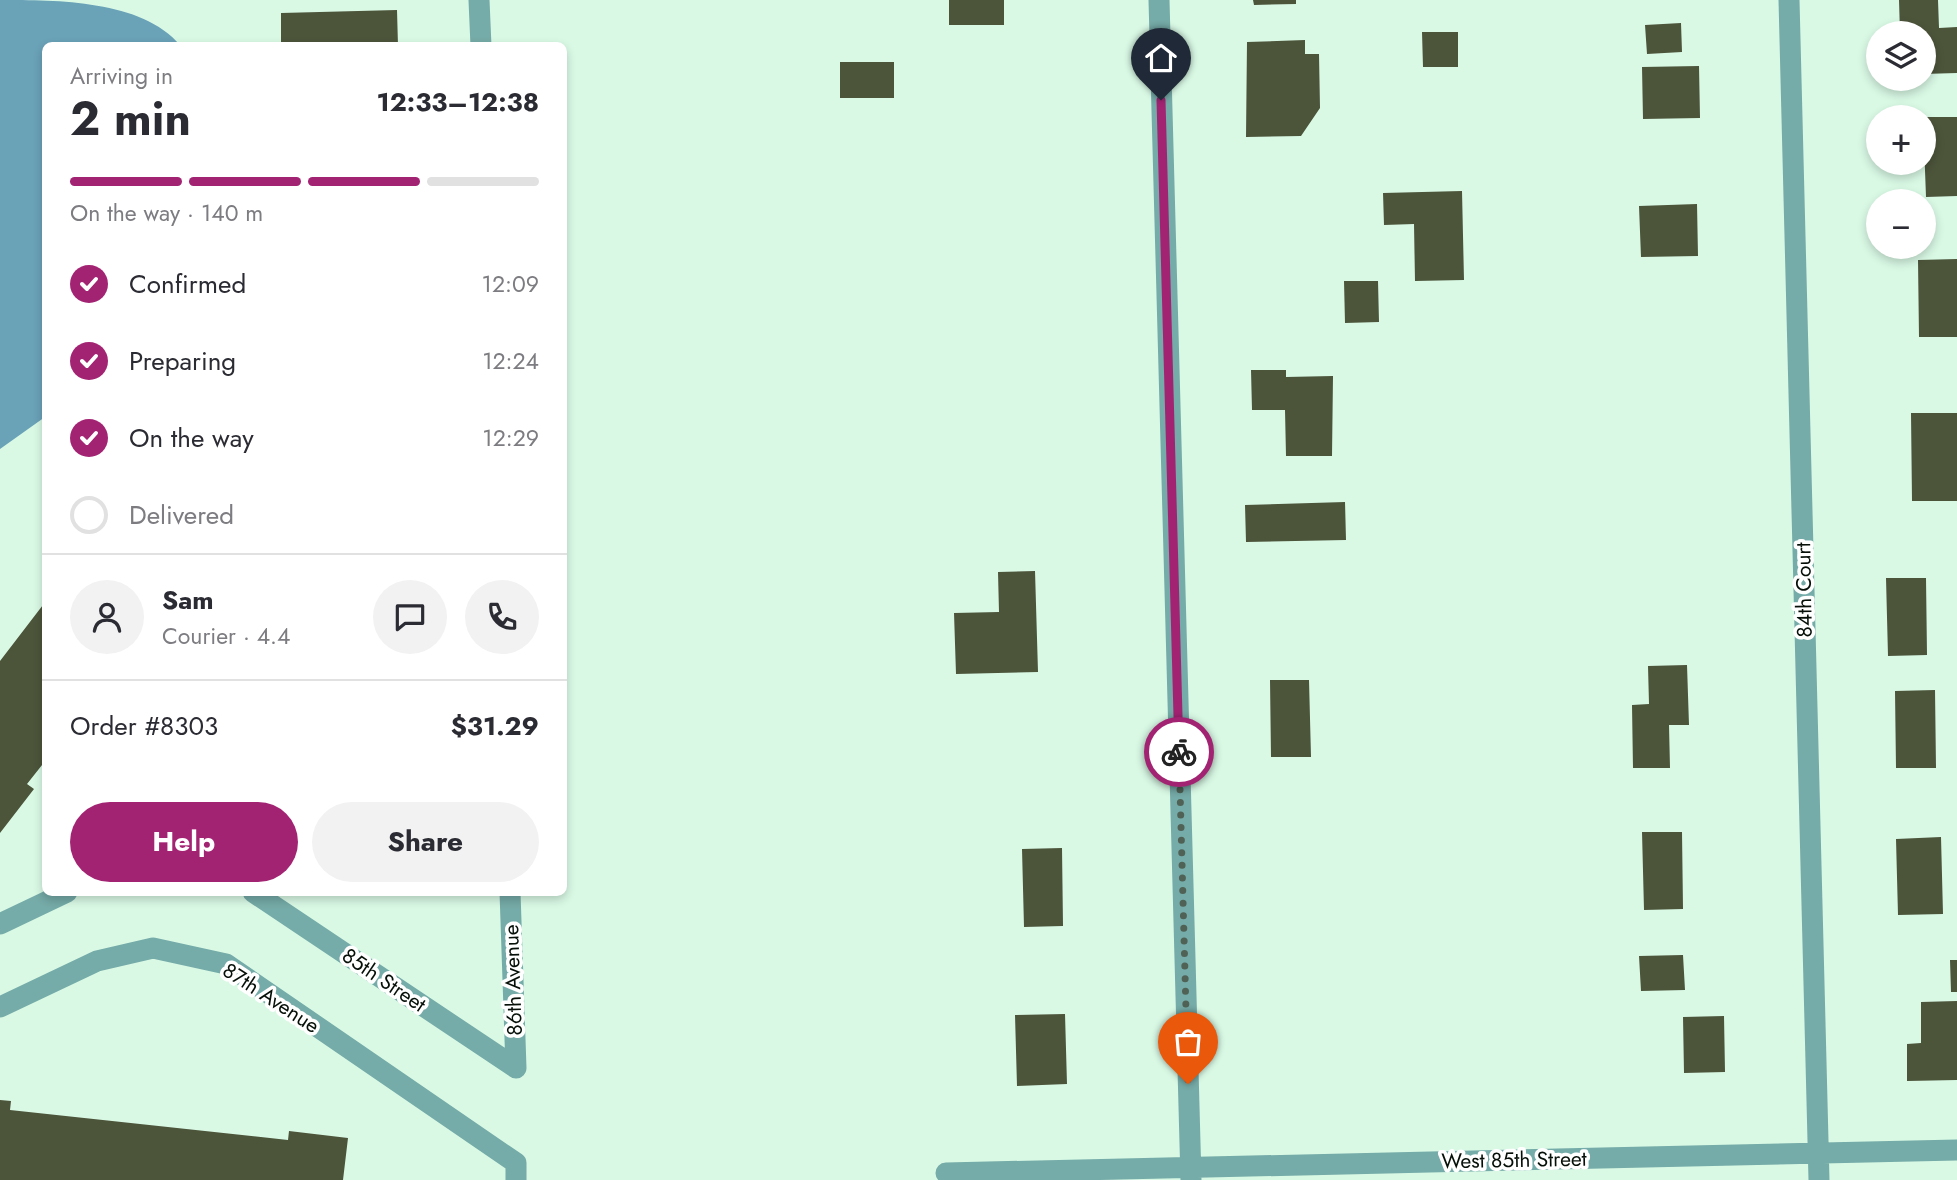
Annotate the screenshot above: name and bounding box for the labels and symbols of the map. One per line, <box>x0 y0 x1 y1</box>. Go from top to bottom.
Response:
pin <box>1131 28 1191 100</box>
street label: 84th Court <box>1788 542 1820 638</box>
courier <box>1144 717 1214 787</box>
street label: 86th Avenue <box>496 924 530 1036</box>
street label: 85th Street <box>336 941 432 1019</box>
street label: 87th Avenue <box>217 955 325 1041</box>
pin <box>1158 1012 1218 1084</box>
street label: West 85th Street <box>1441 1144 1587 1176</box>

